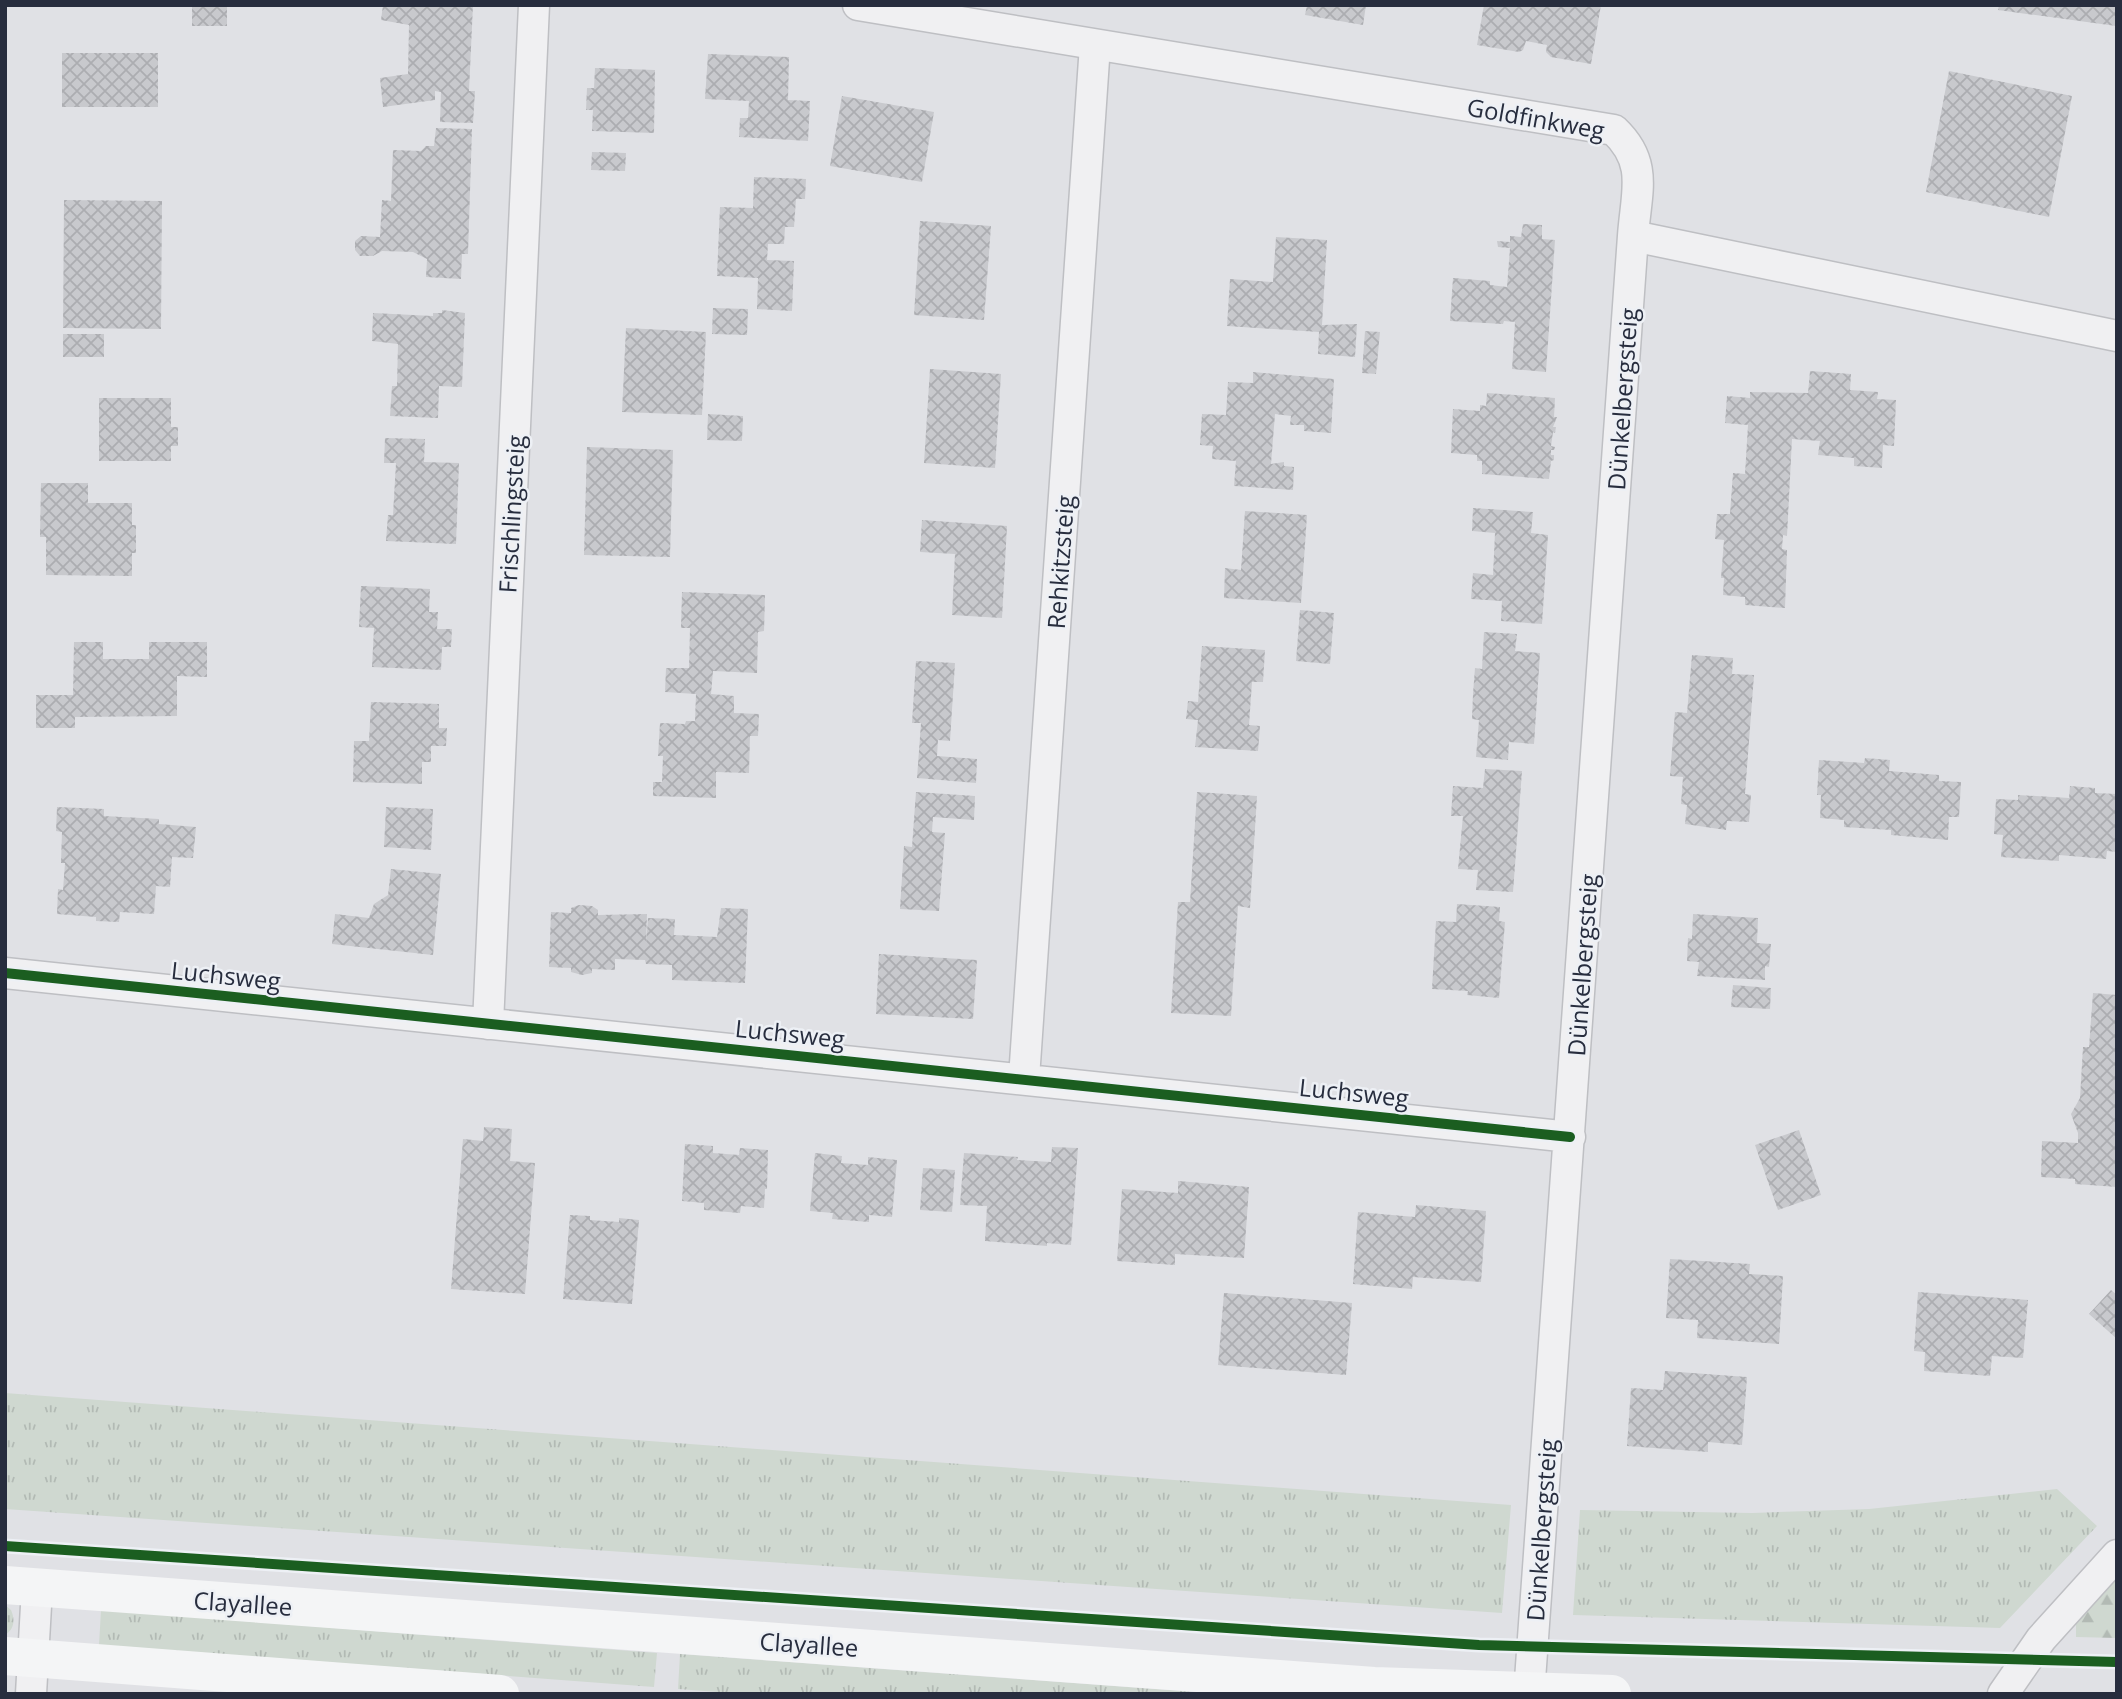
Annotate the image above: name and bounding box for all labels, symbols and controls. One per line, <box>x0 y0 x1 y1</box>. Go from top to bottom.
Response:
street label: Goldfinkweg <box>1465 90 1607 146</box>
street label: Dünkelbergsteig <box>1599 307 1645 491</box>
street label: Frischlingsteig <box>490 434 532 594</box>
street label: Rehkitzsteig <box>1039 494 1081 630</box>
street label: Dünkelbergsteig <box>1559 873 1605 1057</box>
street label: Luchsweg <box>170 953 282 997</box>
street label: Luchsweg <box>734 1011 846 1055</box>
street label: Luchsweg <box>1298 1070 1410 1114</box>
street label: Dünkelbergsteig <box>1518 1438 1564 1622</box>
street label: Clayallee <box>192 1583 294 1623</box>
street label: Clayallee <box>758 1624 860 1664</box>

